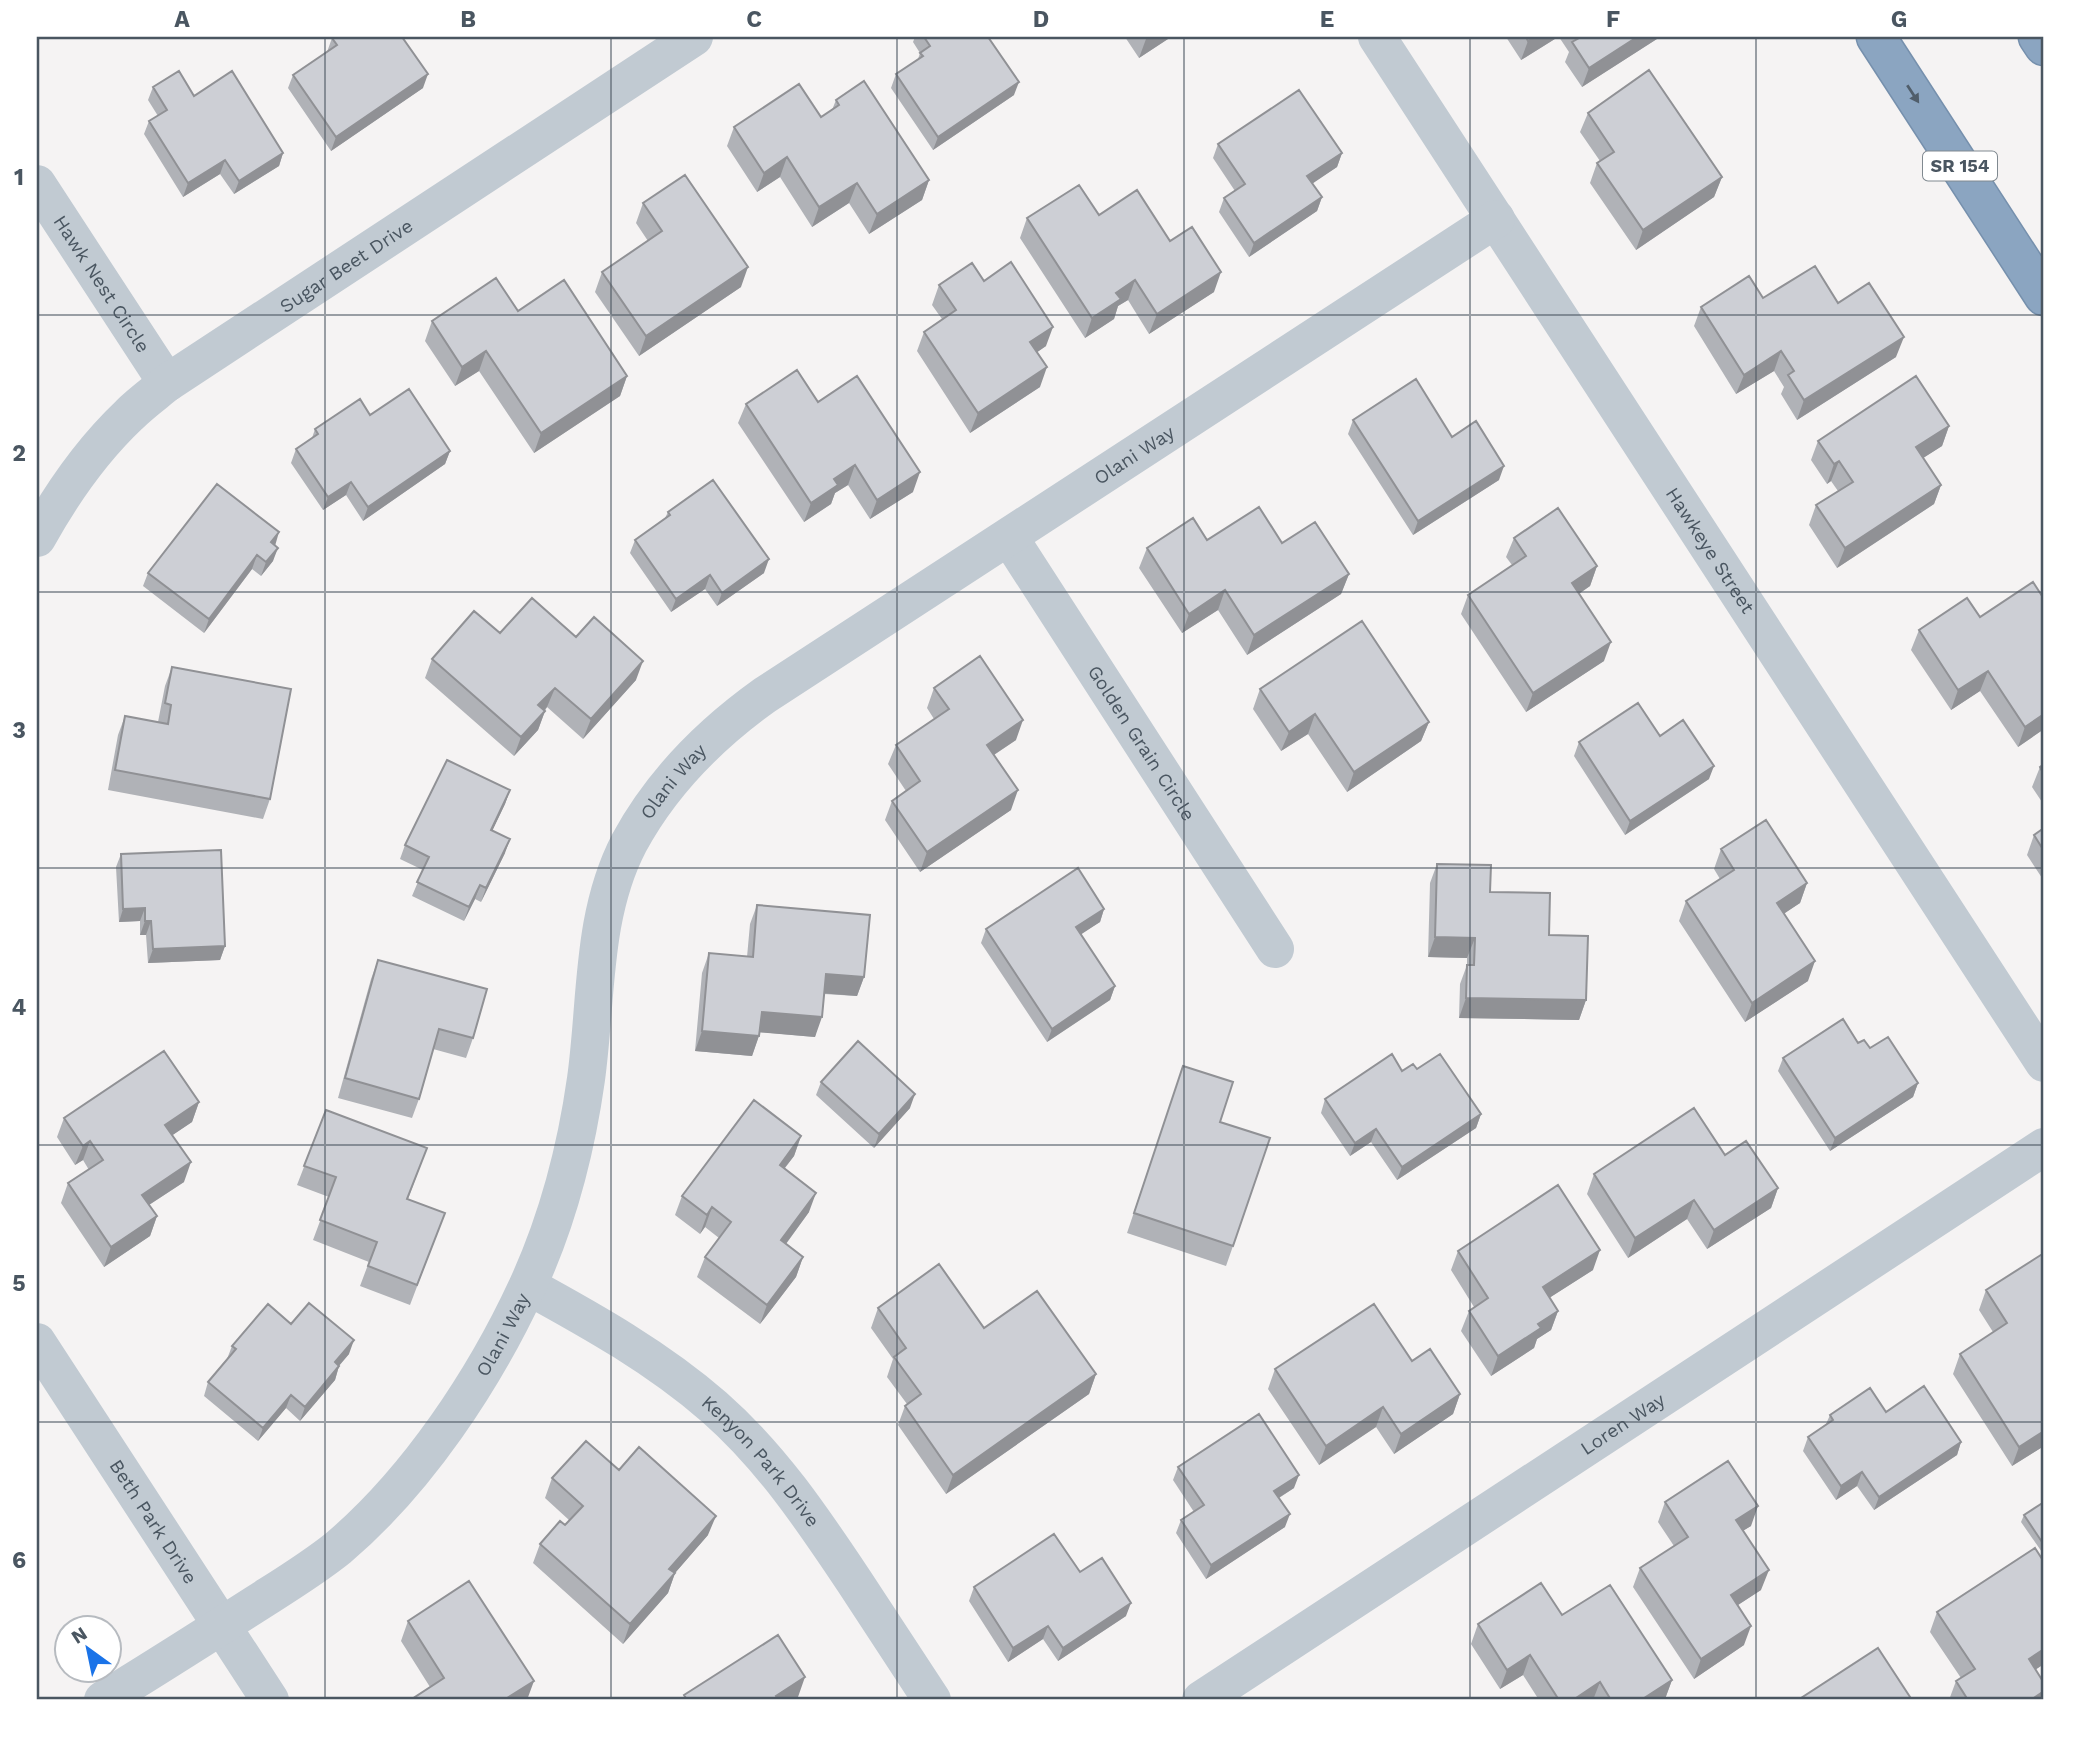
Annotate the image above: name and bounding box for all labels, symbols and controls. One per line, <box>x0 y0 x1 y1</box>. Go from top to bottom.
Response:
text: A <box>174 6 190 33</box>
text: B <box>460 6 476 33</box>
text: C <box>746 6 762 33</box>
text: D <box>1033 6 1049 33</box>
text: E <box>1320 6 1334 33</box>
text: F <box>1606 6 1620 33</box>
text: G <box>1891 6 1907 33</box>
one-way arrow <box>1906 85 1920 103</box>
road number: SR 154 <box>1923 152 1997 181</box>
text: 1 <box>14 164 24 191</box>
street label: Hawk Nest Circle <box>48 211 155 357</box>
street label: Sugar Beet Drive <box>275 214 417 318</box>
street label: Olani Way <box>1090 421 1179 490</box>
text: 2 <box>12 440 26 467</box>
street label: Hawkeye Street <box>1661 483 1760 618</box>
street label: Golden Grain Circle <box>1083 661 1200 825</box>
text: 3 <box>12 717 26 744</box>
street label: Olani Way <box>635 739 711 823</box>
text: 4 <box>12 994 27 1021</box>
text: 5 <box>12 1270 26 1297</box>
street label: Olani Way <box>471 1289 535 1381</box>
street label: Loren Way <box>1576 1388 1669 1460</box>
street label: Kenyon Park Drive <box>697 1391 824 1531</box>
street label: Beth Park Drive <box>105 1455 202 1588</box>
text: 6 <box>12 1547 26 1574</box>
north arrow <box>52 1614 122 1684</box>
text: N <box>67 1622 91 1649</box>

